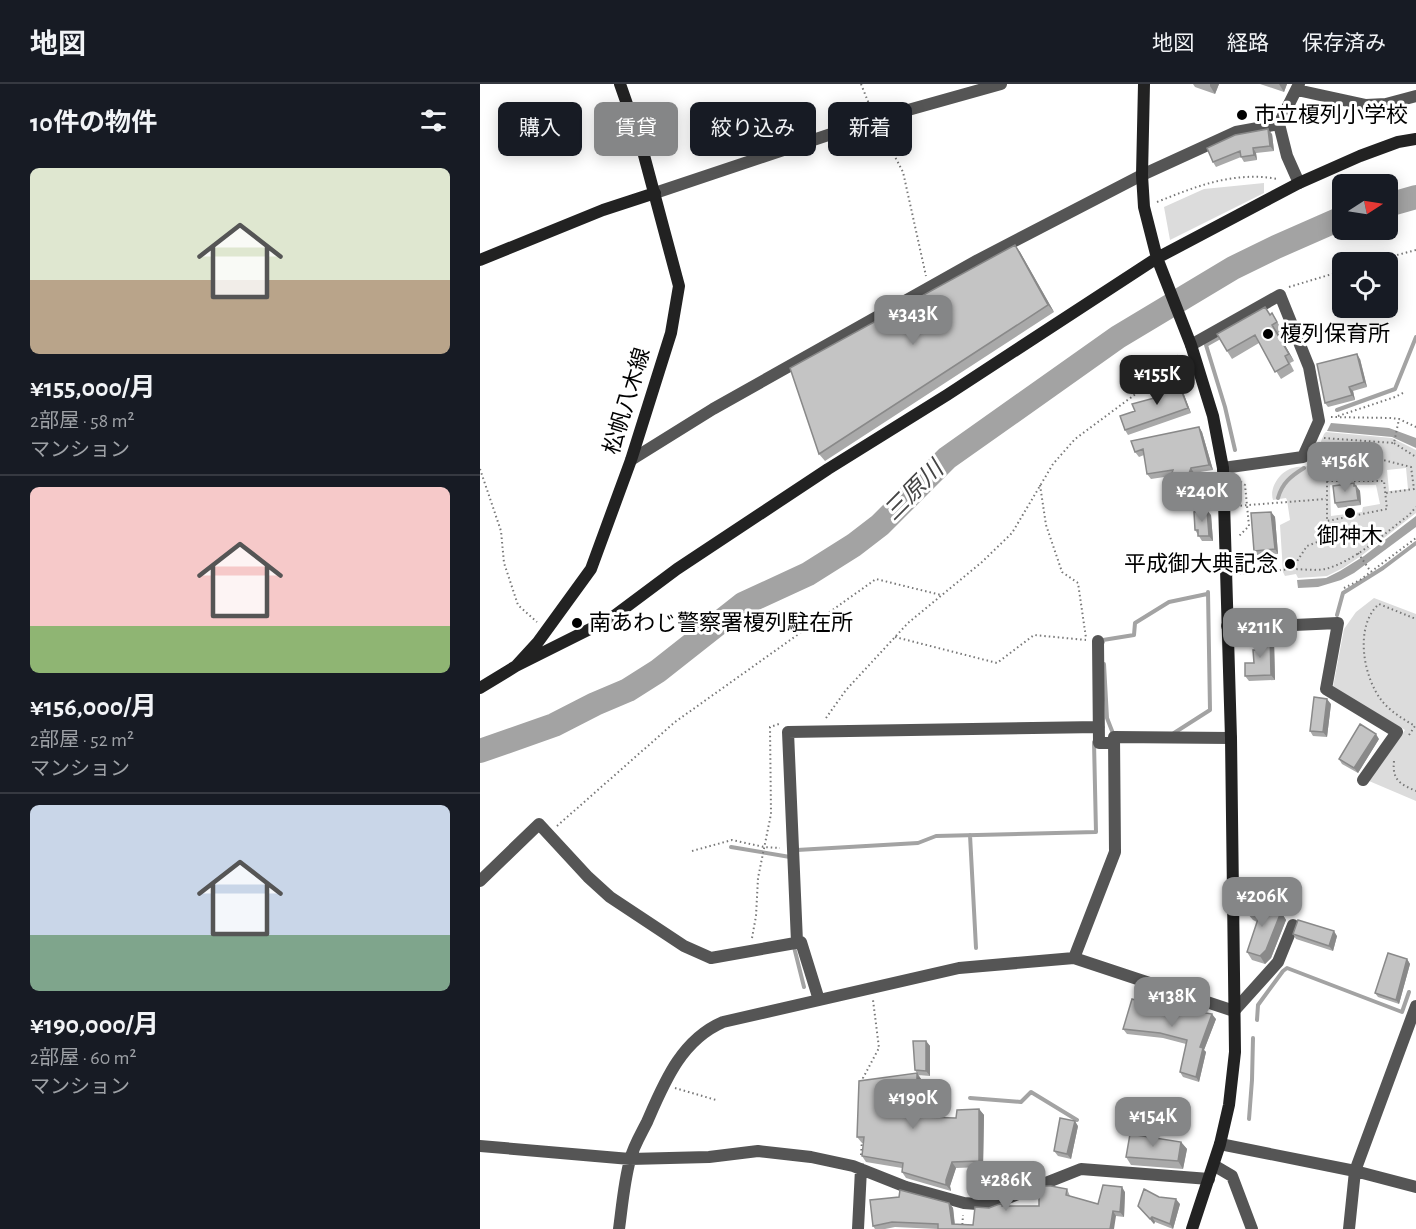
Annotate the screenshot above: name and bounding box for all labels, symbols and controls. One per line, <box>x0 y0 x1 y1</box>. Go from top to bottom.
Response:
text: 地図 <box>30 31 86 59</box>
text: 地図 <box>1152 33 1194 54</box>
text: 経路 <box>1227 33 1269 54</box>
text: 保存済み <box>1302 33 1386 54</box>
chip: 購入 <box>498 102 582 156</box>
chip: 賃貸 <box>594 102 678 156</box>
chip: 絞り込み <box>690 102 816 156</box>
chip: 新着 <box>828 102 912 156</box>
place label: 市立榎列小学校 <box>1254 103 1408 126</box>
icon: filters <box>417 104 450 137</box>
marker: 市立榎列小学校 <box>1235 108 1249 122</box>
text: 10件の物件 <box>30 110 157 136</box>
north arrow <box>1332 174 1398 240</box>
map controls <box>1332 174 1398 318</box>
icon: home <box>186 207 294 315</box>
button: locate <box>1332 252 1398 318</box>
pin: ¥343K <box>871 295 955 346</box>
text: ¥343K <box>888 304 938 324</box>
place label: 榎列保育所 <box>1280 322 1390 345</box>
marker: 榎列保育所 <box>1261 327 1275 341</box>
street label: 松帆八木線 <box>599 345 654 457</box>
pin: ¥155K <box>1115 355 1199 406</box>
text: ¥155K <box>1134 364 1180 384</box>
text: ¥155,000/月 <box>30 375 155 401</box>
text: 2部屋 · 58 m² <box>30 411 134 431</box>
text: マンション <box>30 440 130 460</box>
pin: ¥156K <box>1303 442 1387 493</box>
text: ¥156K <box>1321 451 1369 471</box>
water label: 三原川 <box>880 455 950 525</box>
pin: ¥240K <box>1160 472 1244 523</box>
text: ¥240K <box>1176 481 1228 501</box>
marker: 御神木 <box>1343 506 1357 520</box>
place label: 御神木 <box>1317 524 1383 547</box>
icon: home <box>186 526 294 634</box>
place label: 平成御大典記念 <box>1124 552 1278 575</box>
marker: 平成御大典記念 <box>1283 557 1297 571</box>
pin: ¥211K <box>1218 608 1302 659</box>
place label: 南あわじ警察署榎列駐在所 <box>589 611 853 634</box>
marker: 南あわじ警察署榎列駐在所 <box>570 616 584 630</box>
text: ¥211K <box>1237 617 1283 637</box>
text: ¥156,000/月 <box>30 694 157 720</box>
text: 2部屋 · 52 m² <box>30 730 134 750</box>
text: マンション <box>30 759 130 779</box>
icon: home <box>186 844 294 952</box>
pin: ¥206K <box>1220 877 1304 928</box>
text: ¥206K <box>1236 886 1288 906</box>
pin: ¥138K <box>1130 977 1214 1028</box>
text: ¥138K <box>1148 986 1196 1006</box>
text: ¥190,000/月 <box>30 1012 159 1038</box>
text: 2部屋 · 60 m² <box>30 1048 137 1068</box>
text: マンション <box>30 1077 130 1097</box>
pin: ¥190K <box>871 1079 955 1130</box>
text: ¥190K <box>888 1088 938 1108</box>
pin: ¥154K <box>1111 1097 1195 1148</box>
text: ¥154K <box>1129 1106 1177 1126</box>
pin: ¥286K <box>964 1161 1048 1212</box>
text: ¥286K <box>980 1170 1032 1190</box>

